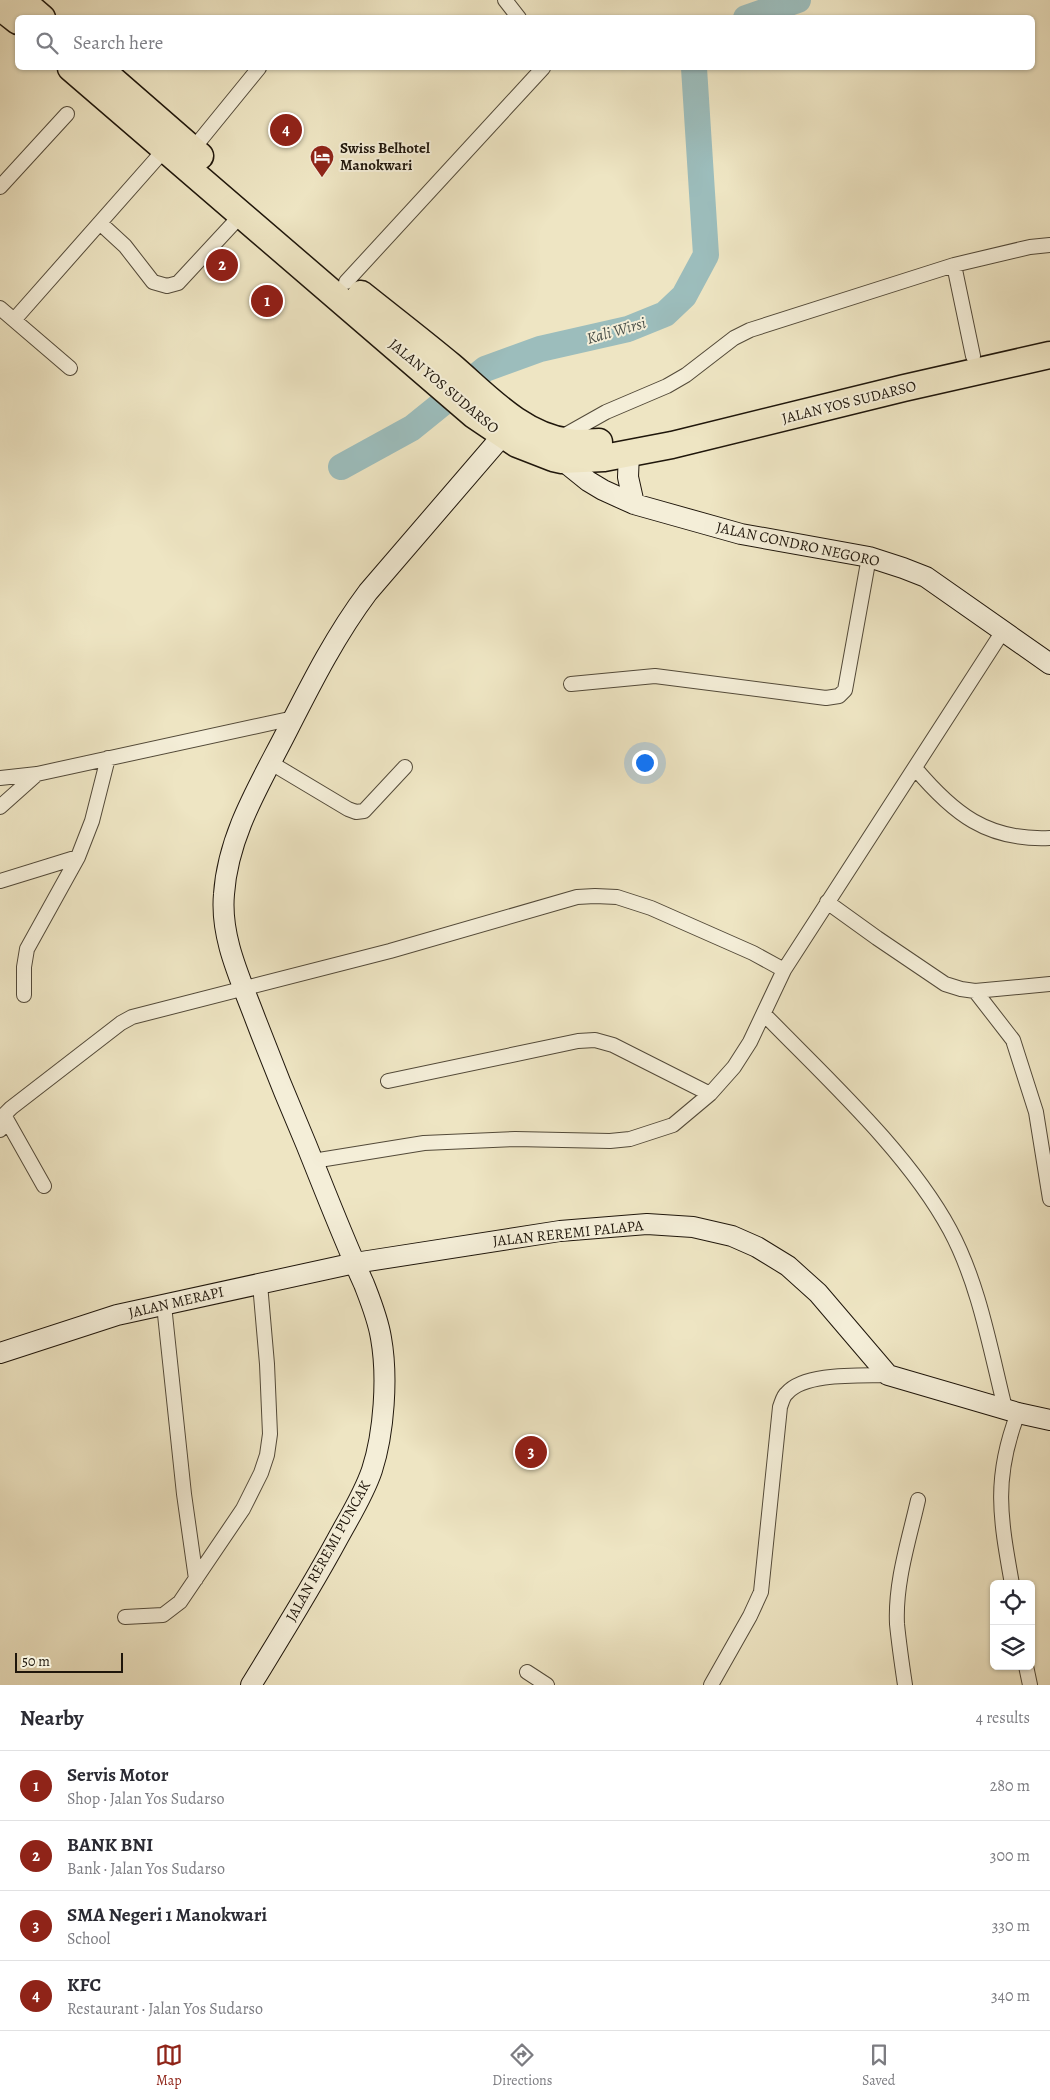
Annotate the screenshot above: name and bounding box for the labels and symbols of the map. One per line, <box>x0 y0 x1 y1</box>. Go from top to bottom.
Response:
pin: 4 <box>270 111 302 149</box>
place label: Swiss Belhotel Manokwari <box>340 138 430 175</box>
hotel icon: Swiss Belhotel Manokwari <box>309 144 335 178</box>
pin: 2 <box>206 246 238 284</box>
pin: 1 <box>251 282 283 320</box>
water label: Kali Wirsi <box>584 312 648 350</box>
street label: JALAN YOS SUDARSO <box>385 334 503 438</box>
street label: JALAN YOS SUDARSO <box>780 376 918 428</box>
street label: JALAN CONDRO NEGORO <box>715 517 881 571</box>
your location <box>632 750 658 776</box>
street label: JALAN REREMI PALAPA <box>492 1215 644 1251</box>
street label: JALAN MERAPI <box>126 1281 226 1323</box>
pin: 3 <box>515 1433 547 1471</box>
street label: JALAN REREMI PUNCAK <box>281 1477 375 1625</box>
scale bar <box>15 1650 122 1673</box>

